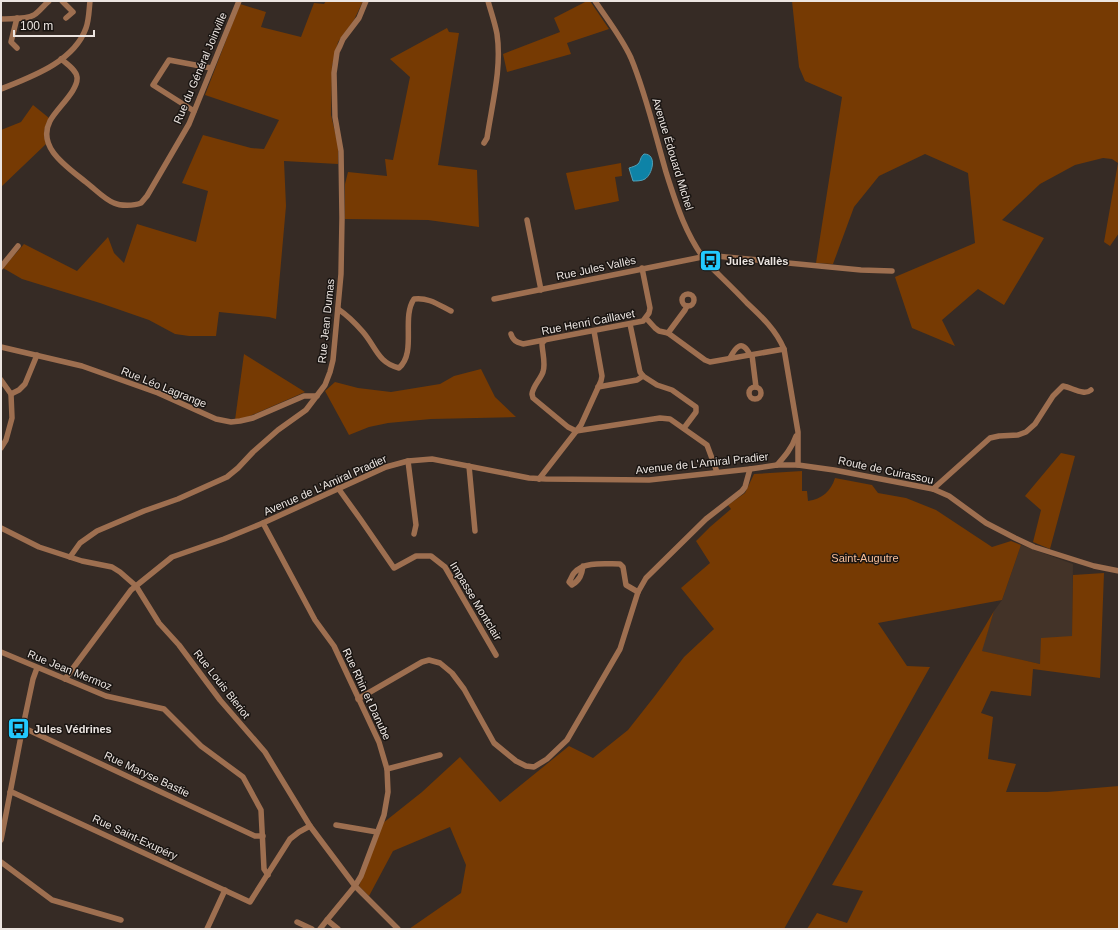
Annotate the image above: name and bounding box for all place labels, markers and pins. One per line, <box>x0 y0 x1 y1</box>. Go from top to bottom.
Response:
bus stop icon: Jules Vallès <box>697 248 723 274</box>
place label: Jules Vallès <box>726 255 788 267</box>
bus stop icon: Jules Védrines <box>6 716 32 742</box>
place label: Jules Védrines <box>34 723 112 735</box>

